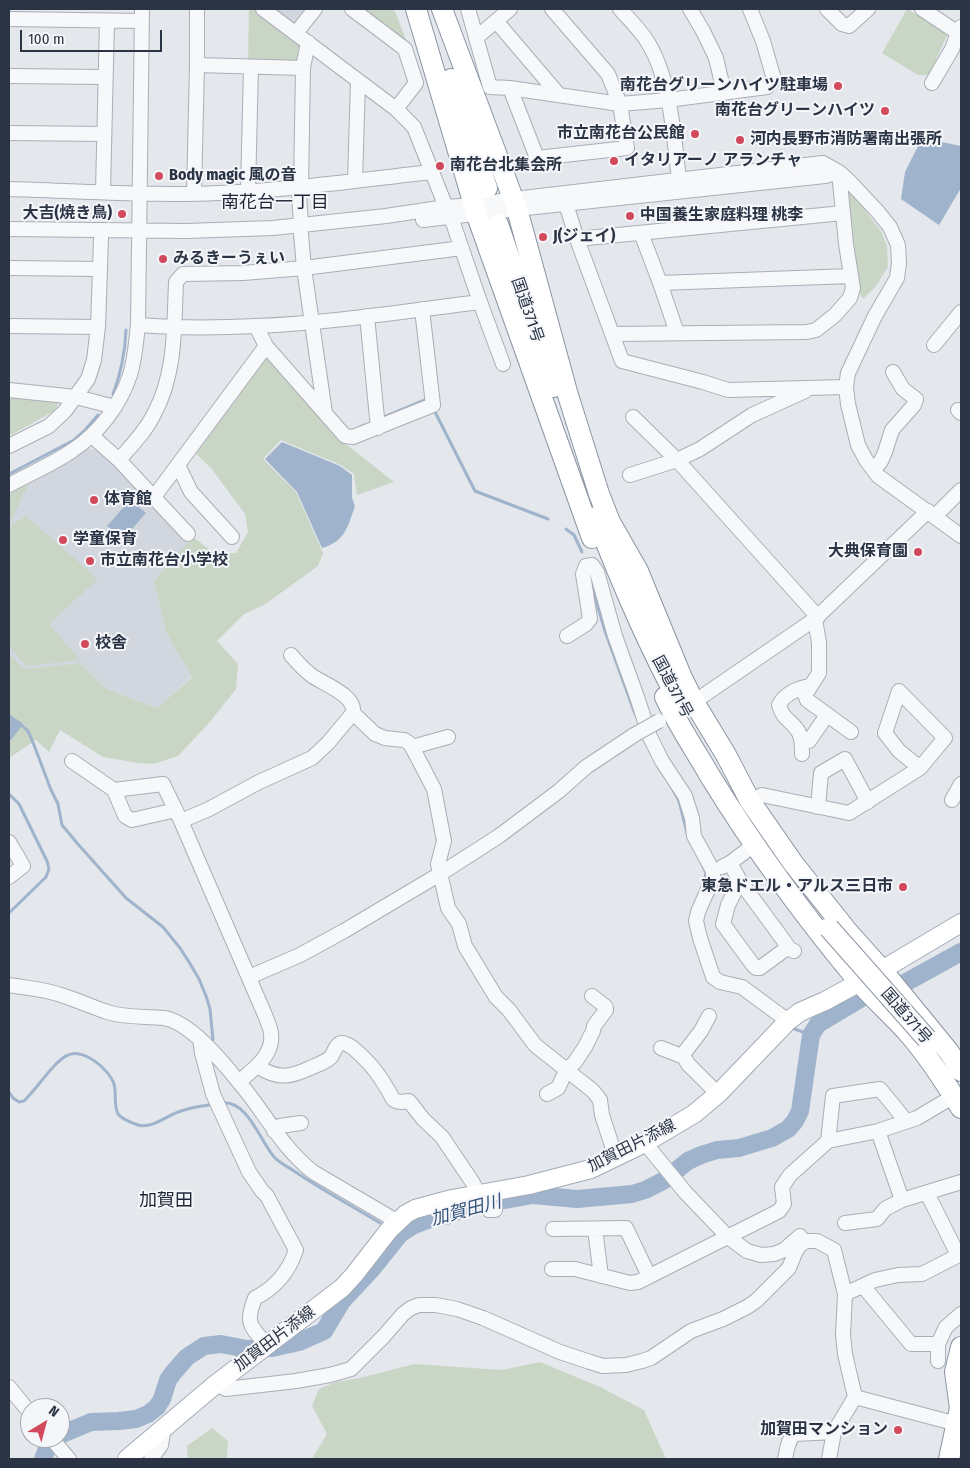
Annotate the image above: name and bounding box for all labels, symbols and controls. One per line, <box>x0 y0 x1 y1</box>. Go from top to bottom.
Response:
scale bar <box>22 20 165 52</box>
text: 100 m <box>28 30 65 48</box>
place label: 南花台グリーンハイツ駐車場 <box>620 76 828 96</box>
marker: 南花台グリーンハイツ駐車場 <box>832 80 844 92</box>
place label: 南花台グリーンハイツ <box>715 101 875 121</box>
marker: 南花台グリーンハイツ <box>879 105 891 117</box>
place label: 市立南花台公民館 <box>557 124 685 144</box>
marker: 市立南花台公民館 <box>689 128 701 140</box>
place label: 河内長野市消防署南出張所 <box>750 130 942 150</box>
marker: 河内長野市消防署南出張所 <box>734 134 746 146</box>
place label: イタリアーノ アランチャ <box>624 151 802 171</box>
marker: イタリアーノ アランチャ <box>608 155 620 167</box>
place label: 南花台北集会所 <box>450 156 562 176</box>
marker: 南花台北集会所 <box>434 160 446 172</box>
place label: Body magic 風の音 <box>169 166 297 186</box>
marker: Body magic 風の音 <box>153 170 165 182</box>
district label: 南花台一丁目 <box>221 192 329 214</box>
place label: 大吉(焼き鳥) <box>22 204 112 224</box>
place label: 中国養生家庭料理 桃李 <box>640 206 803 226</box>
marker: 大吉(焼き鳥) <box>116 208 128 220</box>
marker: 中国養生家庭料理 桃李 <box>624 210 636 222</box>
place label: J(ジェイ) <box>553 227 615 247</box>
marker: J(ジェイ) <box>537 231 549 243</box>
place label: みるきーうぇい <box>173 249 285 269</box>
marker: みるきーうぇい <box>157 253 169 265</box>
street label: 国道371号 <box>507 275 547 345</box>
place label: 体育館 <box>104 490 152 510</box>
marker: 体育館 <box>88 494 100 506</box>
place label: 学童保育 <box>73 530 137 550</box>
marker: 学童保育 <box>57 534 69 546</box>
place label: 大典保育園 <box>828 542 908 562</box>
marker: 大典保育園 <box>912 546 924 558</box>
place label: 市立南花台小学校 <box>100 551 228 571</box>
marker: 市立南花台小学校 <box>84 555 96 567</box>
place label: 校舎 <box>95 634 127 654</box>
marker: 校舎 <box>79 638 91 650</box>
street label: 国道371号 <box>648 653 696 721</box>
place label: 東急ドエル・アルス三日市 <box>701 877 893 897</box>
marker: 東急ドエル・アルス三日市 <box>897 881 909 893</box>
street label: 国道371号 <box>877 984 935 1048</box>
street label: 加賀田片添線 <box>585 1116 679 1176</box>
district label: 加賀田 <box>139 1190 193 1212</box>
water label: 加賀田川 <box>428 1191 504 1231</box>
street label: 加賀田片添線 <box>231 1302 319 1376</box>
north arrow <box>20 1398 70 1448</box>
text: N <box>45 1402 62 1421</box>
place label: 加賀田マンション <box>760 1420 888 1440</box>
marker: 加賀田マンション <box>892 1424 904 1436</box>

